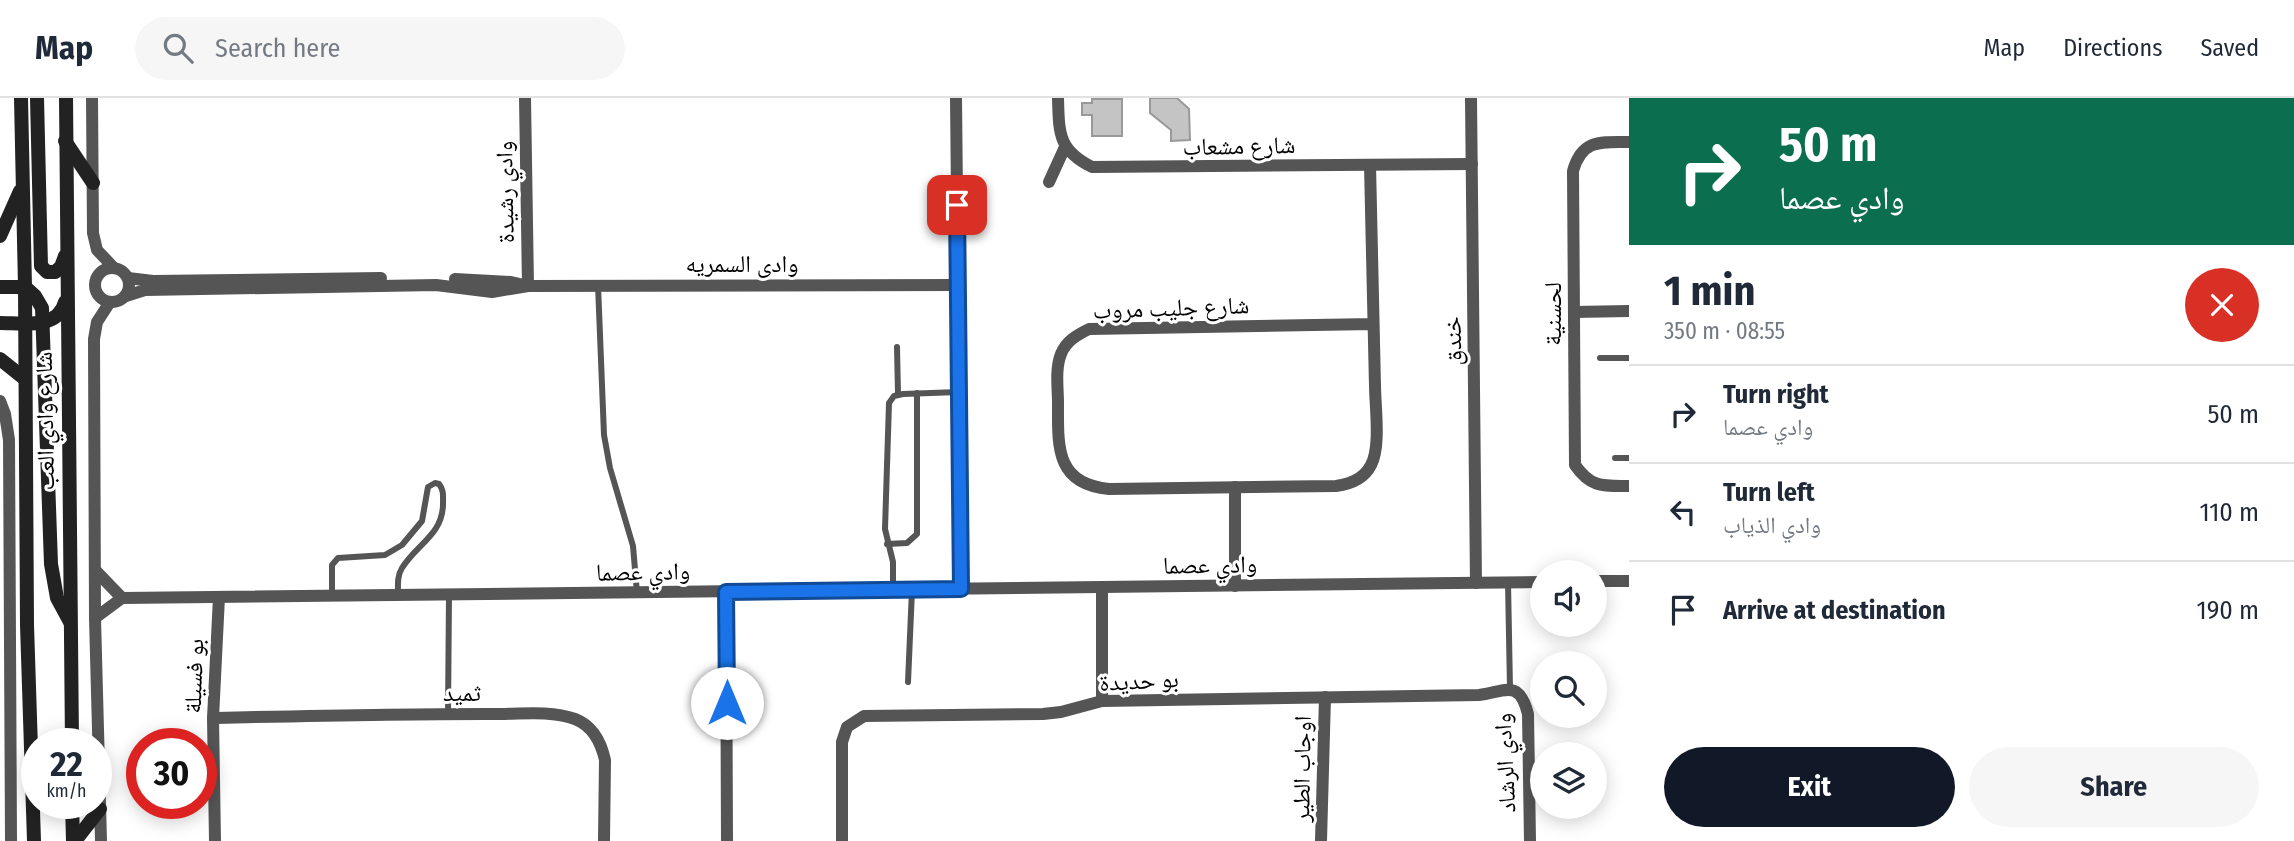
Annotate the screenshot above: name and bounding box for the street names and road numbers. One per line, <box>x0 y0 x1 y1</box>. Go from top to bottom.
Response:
street label: شارع مشعاب <box>1182 131 1296 162</box>
street label: وادي رشيدة <box>490 141 525 243</box>
street label: وادى السمريه <box>686 250 798 278</box>
street label: لحسنية <box>1539 282 1567 346</box>
street label: شارع جليب مروب <box>1092 291 1250 326</box>
street label: خندق <box>1439 316 1467 366</box>
street label: شارع وادي العب <box>30 351 65 491</box>
street label: وادي عصما <box>1163 550 1257 585</box>
street label: وادي عصما <box>596 557 690 592</box>
street label: بو فسيلة <box>179 638 209 714</box>
street label: بو حديدة <box>1099 665 1179 697</box>
street label: ثميد <box>443 679 481 707</box>
street label: وادي الرشاد <box>1488 712 1527 813</box>
street label: اوجاب الطير <box>1287 715 1317 824</box>

